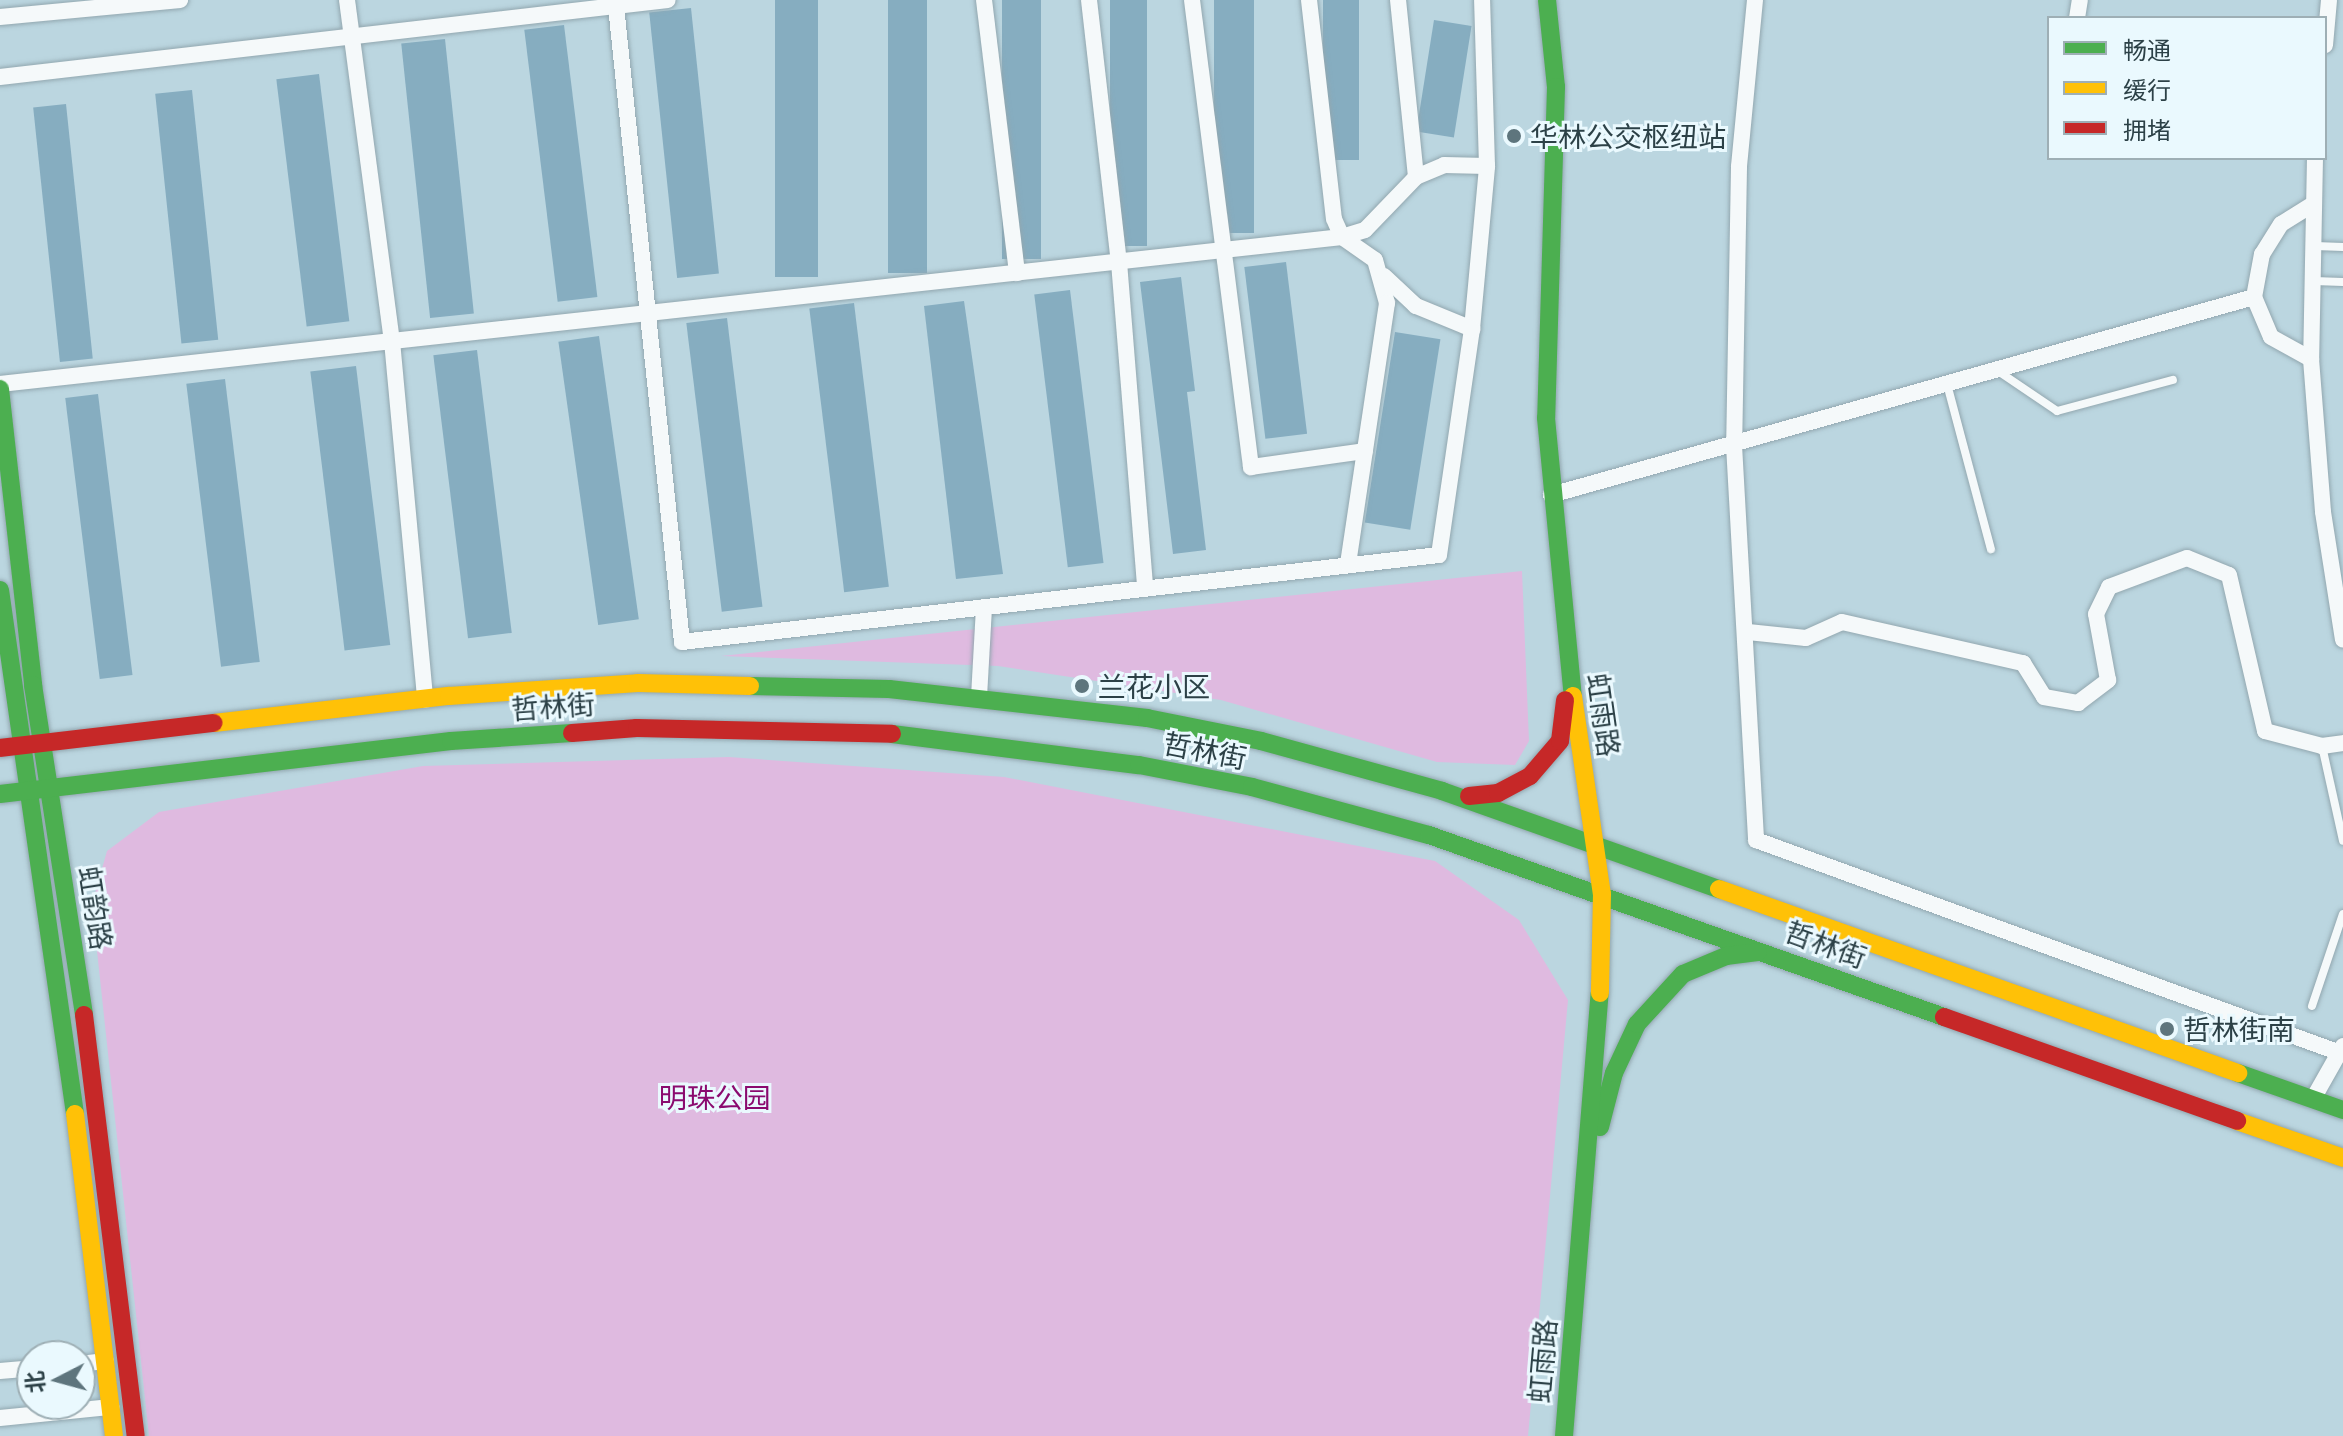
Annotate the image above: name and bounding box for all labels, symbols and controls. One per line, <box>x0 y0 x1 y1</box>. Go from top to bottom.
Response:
legend <box>2047 16 2327 160</box>
text: 畅通 <box>2123 33 2171 66</box>
text: 缓行 <box>2123 73 2171 106</box>
text: 拥堵 <box>2123 113 2171 146</box>
place label: 华林公交枢纽站 <box>1530 119 1726 153</box>
marker: 华林公交枢纽站 <box>1505 127 1523 145</box>
place label: 兰花小区 <box>1098 669 1210 703</box>
street label: 虹雨路 <box>1582 671 1626 759</box>
marker: 兰花小区 <box>1073 677 1091 695</box>
street label: 哲林街 <box>510 686 596 726</box>
street label: 哲林街 <box>1161 725 1249 775</box>
street label: 虹韵路 <box>73 864 119 952</box>
street label: 哲林街 <box>1781 914 1871 974</box>
place label: 哲林街南 <box>2183 1012 2295 1046</box>
marker: 哲林街南 <box>2158 1020 2176 1038</box>
park label: 明珠公园 <box>659 1080 771 1114</box>
street label: 虹雨路 <box>1522 1318 1562 1404</box>
north arrow <box>16 1340 96 1420</box>
text: 北 <box>18 1370 50 1395</box>

